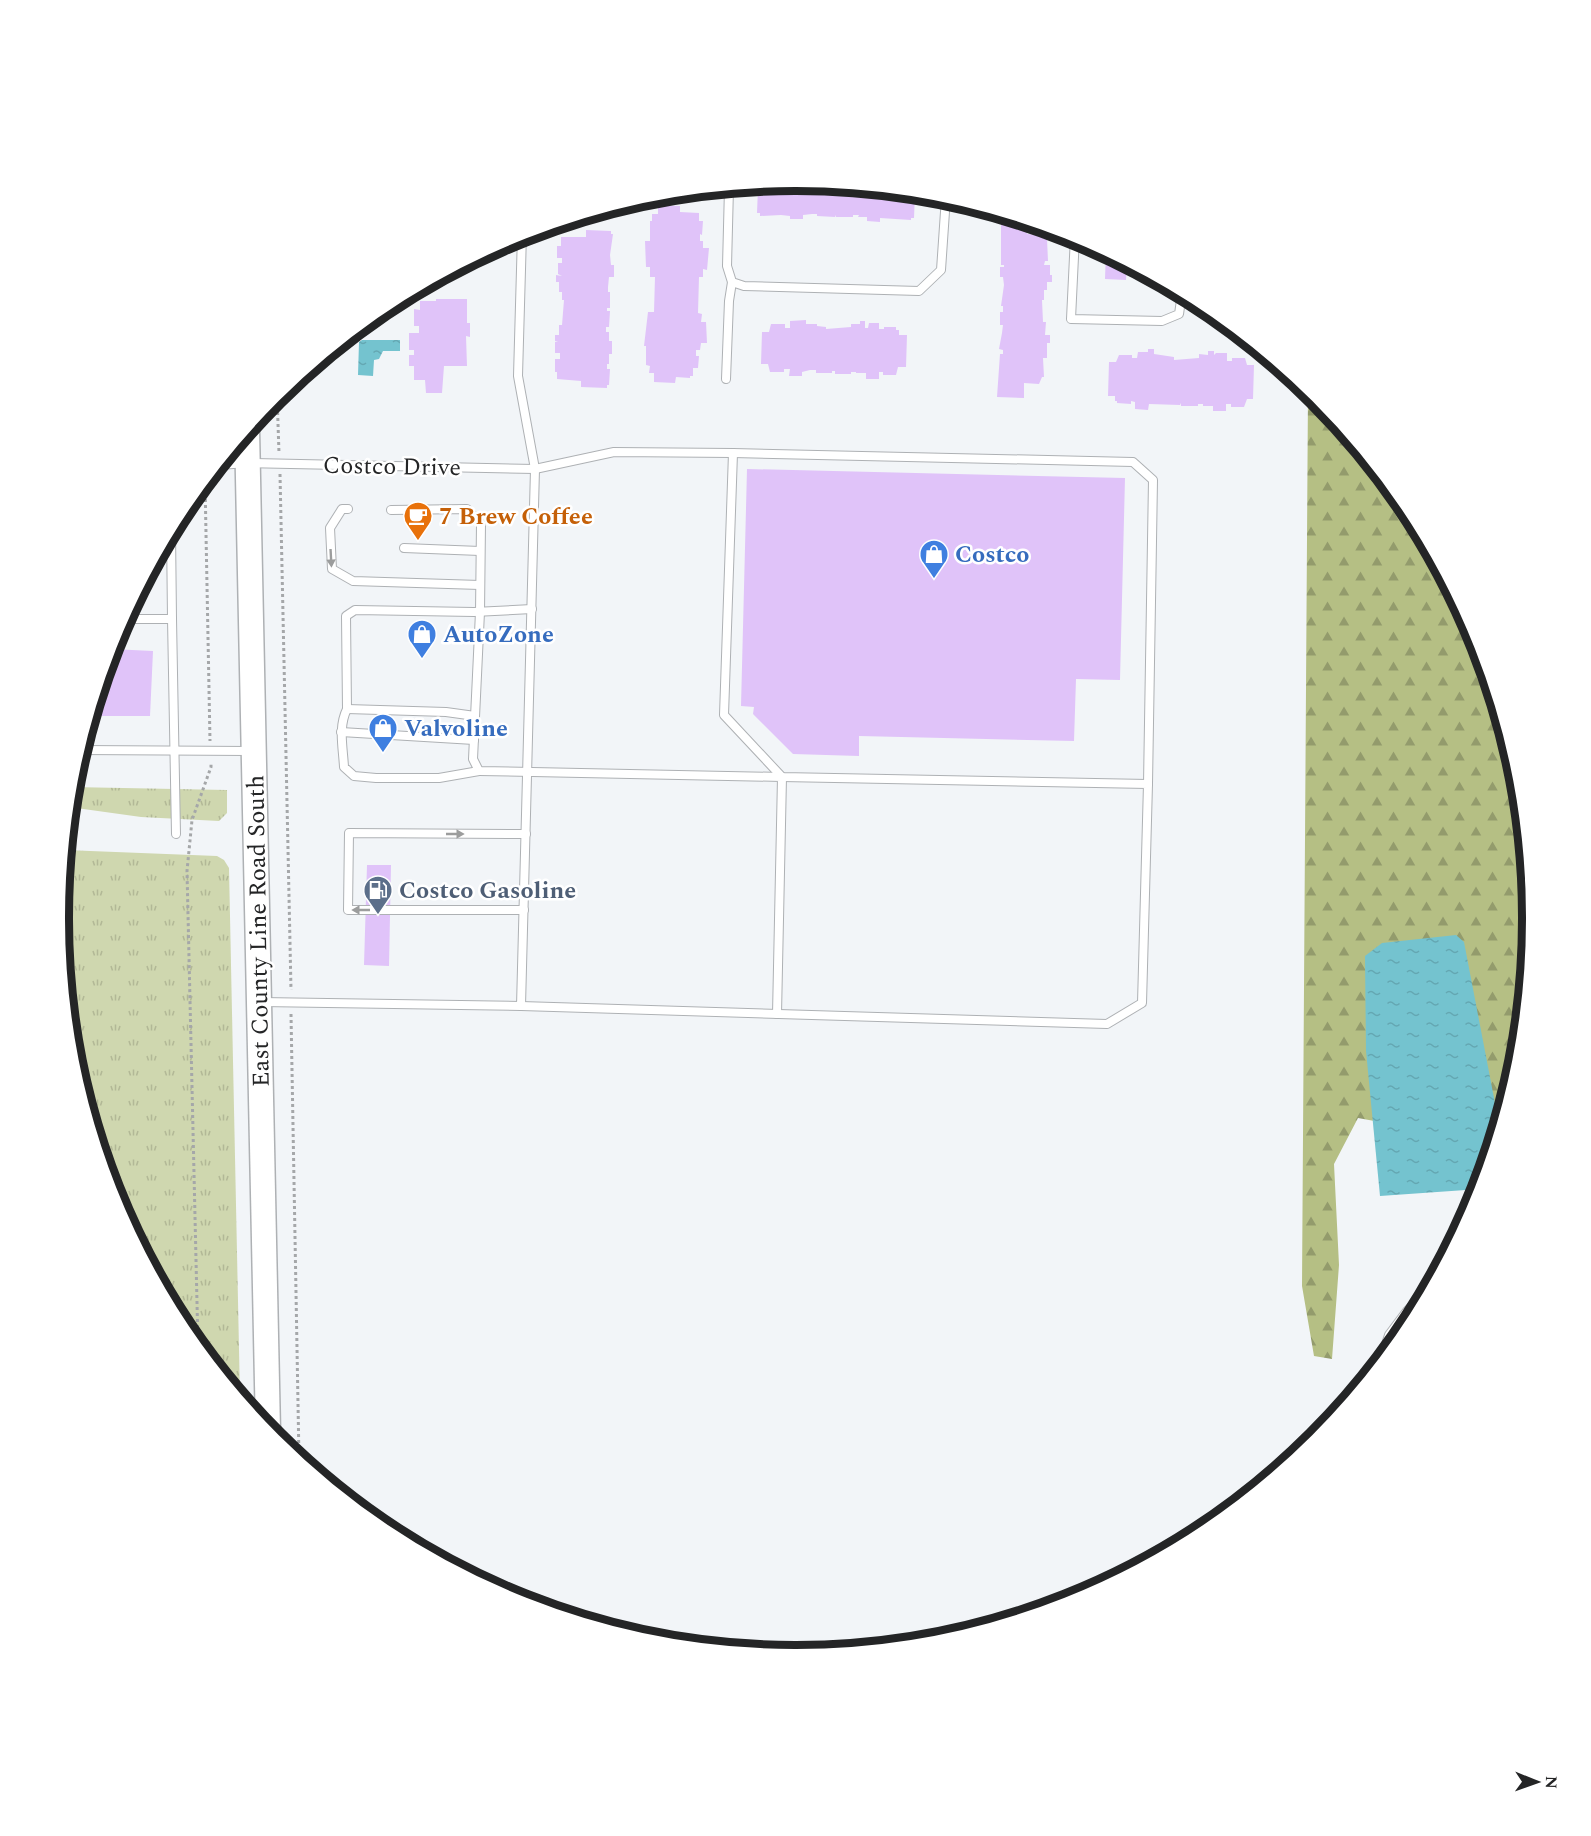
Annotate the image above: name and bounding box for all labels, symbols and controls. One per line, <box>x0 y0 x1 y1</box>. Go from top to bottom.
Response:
street label: Costco Drive <box>323 448 461 486</box>
place label: 7 Brew Coffee <box>439 499 593 535</box>
cafe icon: 7 Brew Coffee <box>402 500 434 542</box>
place label: Costco <box>955 537 1029 573</box>
shop icon: Costco <box>918 538 950 580</box>
one-way arrow <box>327 549 336 568</box>
place label: AutoZone <box>443 617 554 653</box>
shop icon: AutoZone <box>406 618 438 660</box>
place label: Valvoline <box>404 711 508 747</box>
shop icon: Valvoline <box>367 712 399 754</box>
street label: East County Line Road South <box>238 775 280 1087</box>
one-way arrow <box>446 829 465 839</box>
place label: Costco Gasoline <box>399 873 576 909</box>
fuel station icon: Costco Gasoline <box>362 874 394 916</box>
one-way arrow <box>351 905 370 915</box>
north arrow <box>1507 1752 1567 1812</box>
text: N <box>1539 1776 1563 1789</box>

